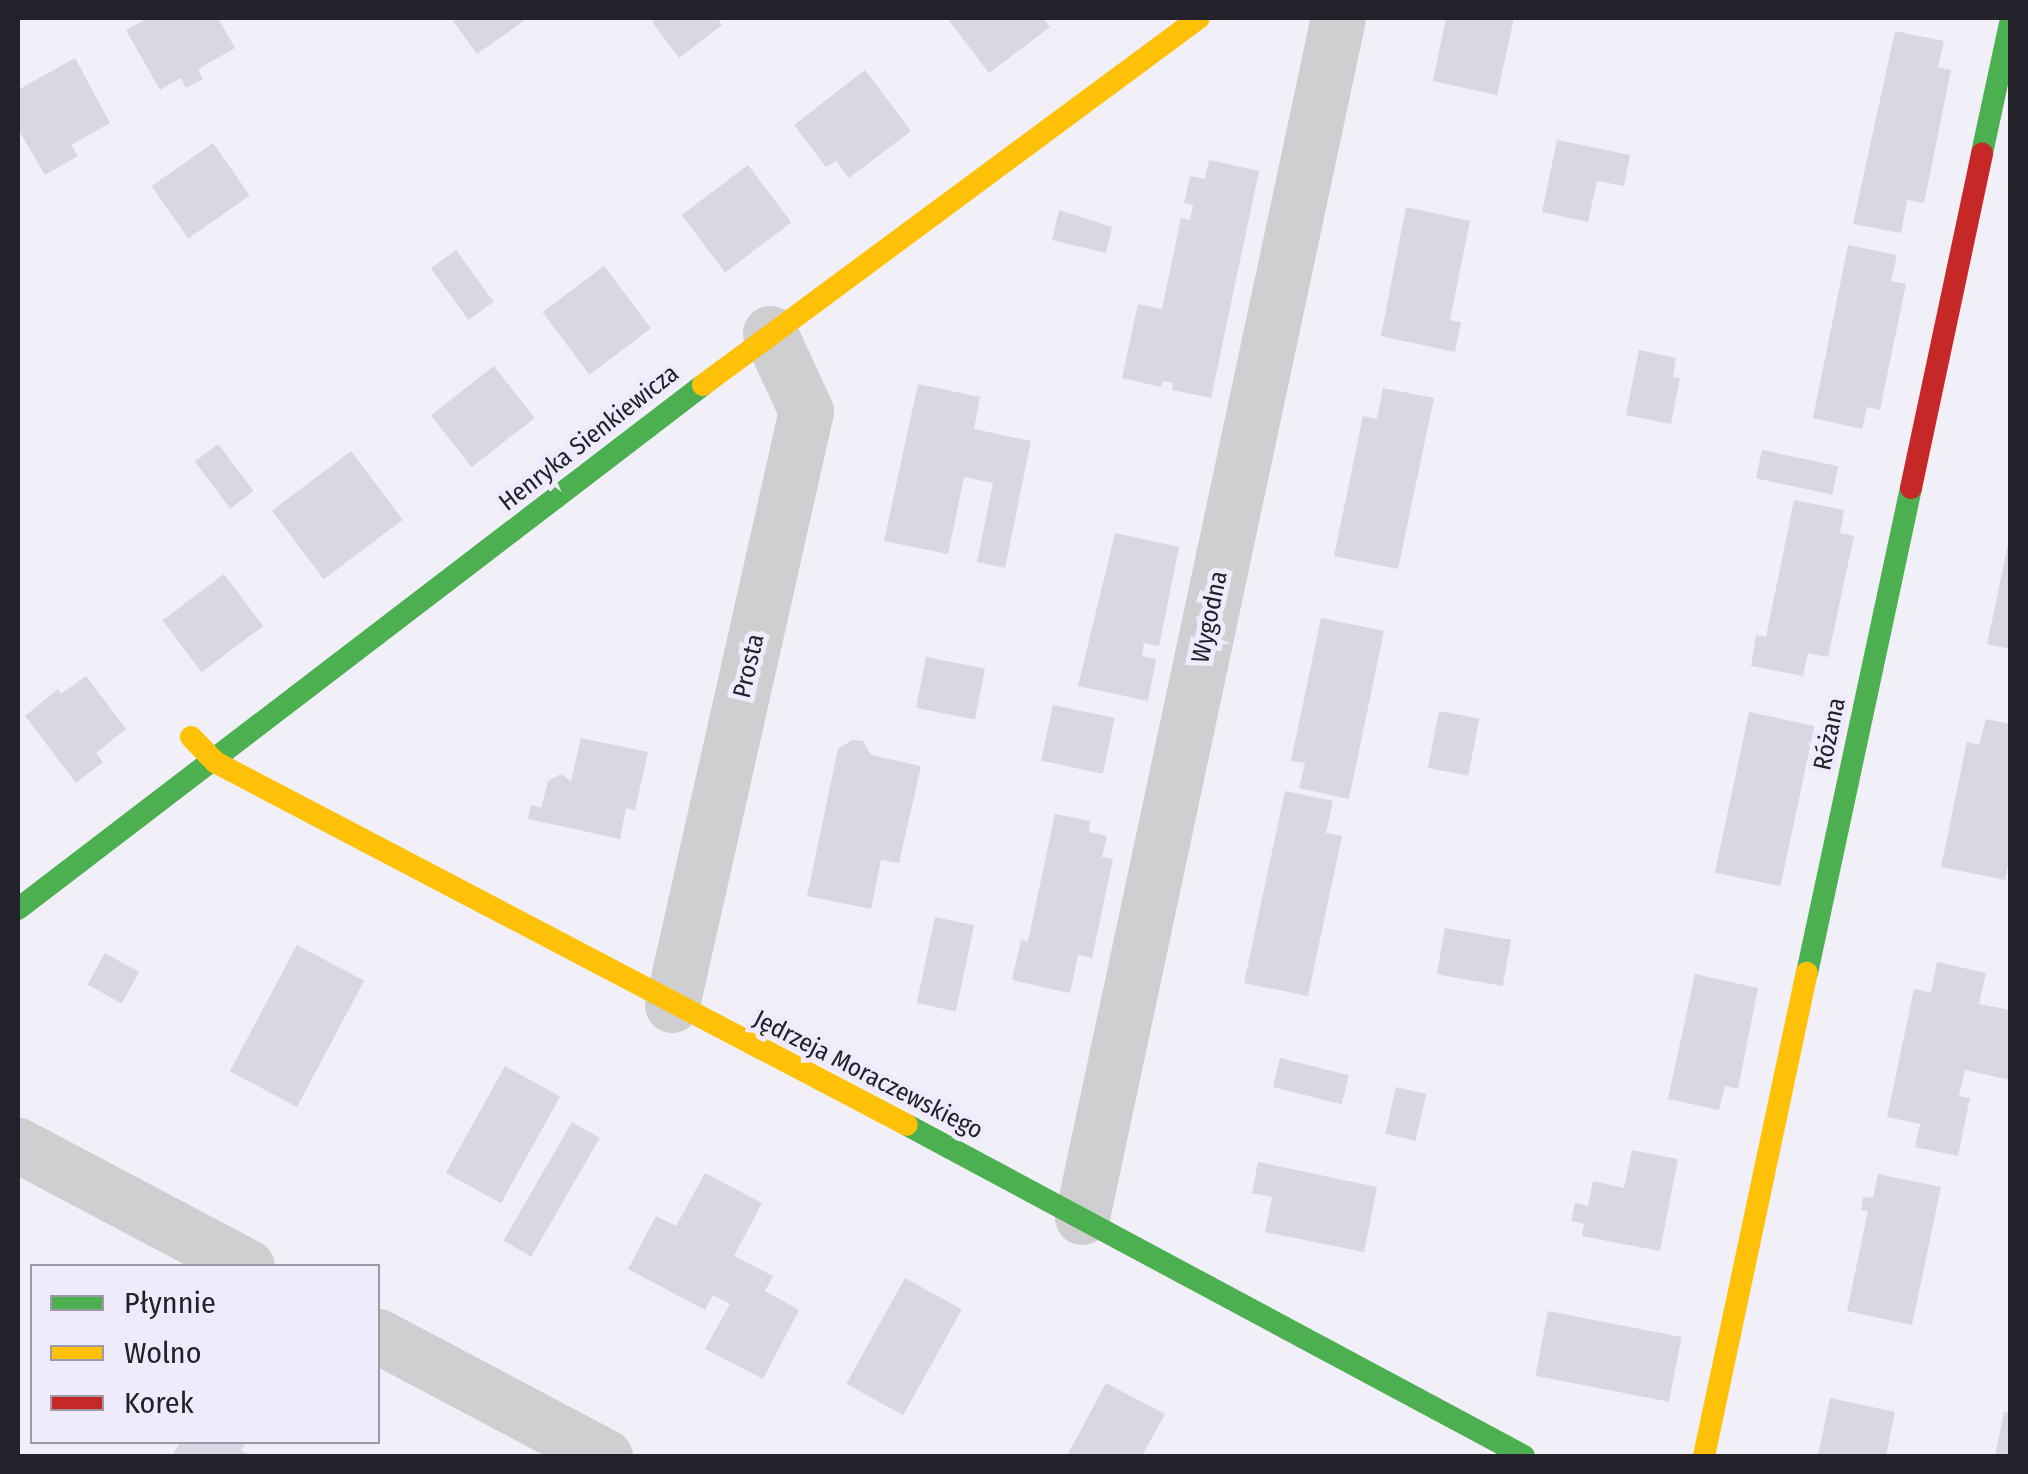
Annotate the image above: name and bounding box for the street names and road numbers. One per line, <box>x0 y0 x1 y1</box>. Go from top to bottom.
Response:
street label: Henryka Sienkiewicza <box>493 359 685 517</box>
street label: Wygodna <box>1186 568 1234 666</box>
street label: Prosta <box>727 631 771 701</box>
street label: Różana <box>1808 695 1852 773</box>
street label: Jędrzeja Moraczewskiego <box>748 1004 988 1146</box>

